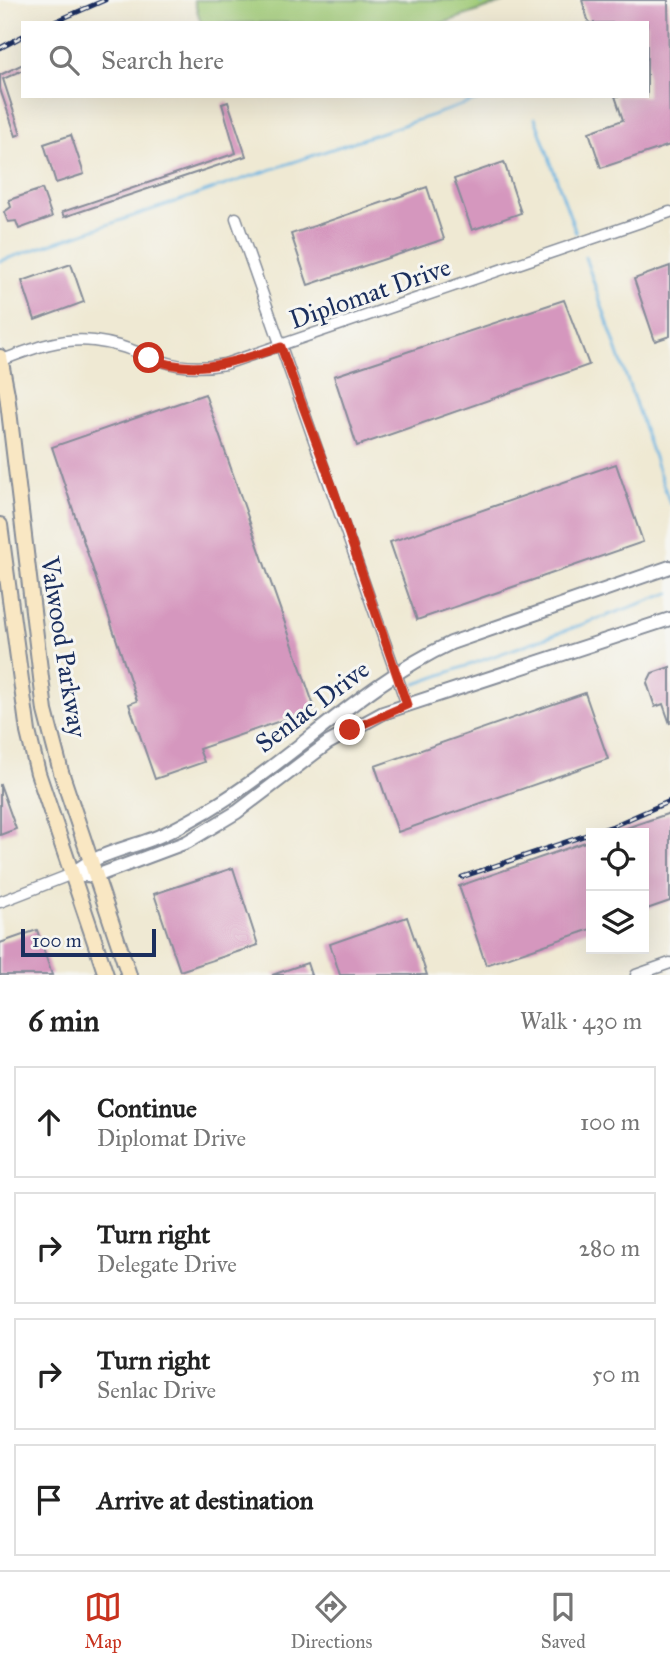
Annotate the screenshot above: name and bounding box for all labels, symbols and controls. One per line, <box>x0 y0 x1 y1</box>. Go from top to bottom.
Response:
search box <box>21 21 649 98</box>
icon: search <box>45 41 83 79</box>
text: Search here <box>101 44 224 76</box>
street label: Diplomat Drive <box>285 250 455 336</box>
route start <box>133 342 164 373</box>
street label: Valwood Parkway <box>34 553 94 741</box>
street label: Senlac Drive <box>249 653 375 759</box>
route end <box>334 714 365 745</box>
map controls <box>586 828 649 954</box>
button: locate <box>586 828 649 891</box>
button: layers <box>586 891 649 954</box>
scale bar <box>21 926 156 958</box>
text: 100 m <box>32 929 82 952</box>
text: 6 min <box>28 1003 100 1039</box>
text: Walk · 430 m <box>520 1007 642 1035</box>
text: Continue <box>97 1092 197 1124</box>
icon: ahead <box>30 1103 68 1141</box>
text: 100 m <box>580 1108 640 1136</box>
text: Diplomat Drive <box>97 1124 246 1152</box>
text: Turn right <box>97 1218 210 1250</box>
icon: right <box>30 1229 68 1267</box>
text: 280 m <box>579 1234 640 1262</box>
text: Delegate Drive <box>97 1250 237 1278</box>
text: Turn right <box>97 1344 210 1376</box>
icon: right <box>30 1355 68 1393</box>
text: 50 m <box>592 1360 640 1388</box>
text: Senlac Drive <box>97 1376 216 1404</box>
icon: arrive <box>30 1481 68 1519</box>
text: Arrive at destination <box>97 1484 314 1516</box>
tab: Map <box>84 1588 122 1653</box>
tab: Directions <box>290 1588 372 1653</box>
tab: Saved <box>541 1588 586 1653</box>

